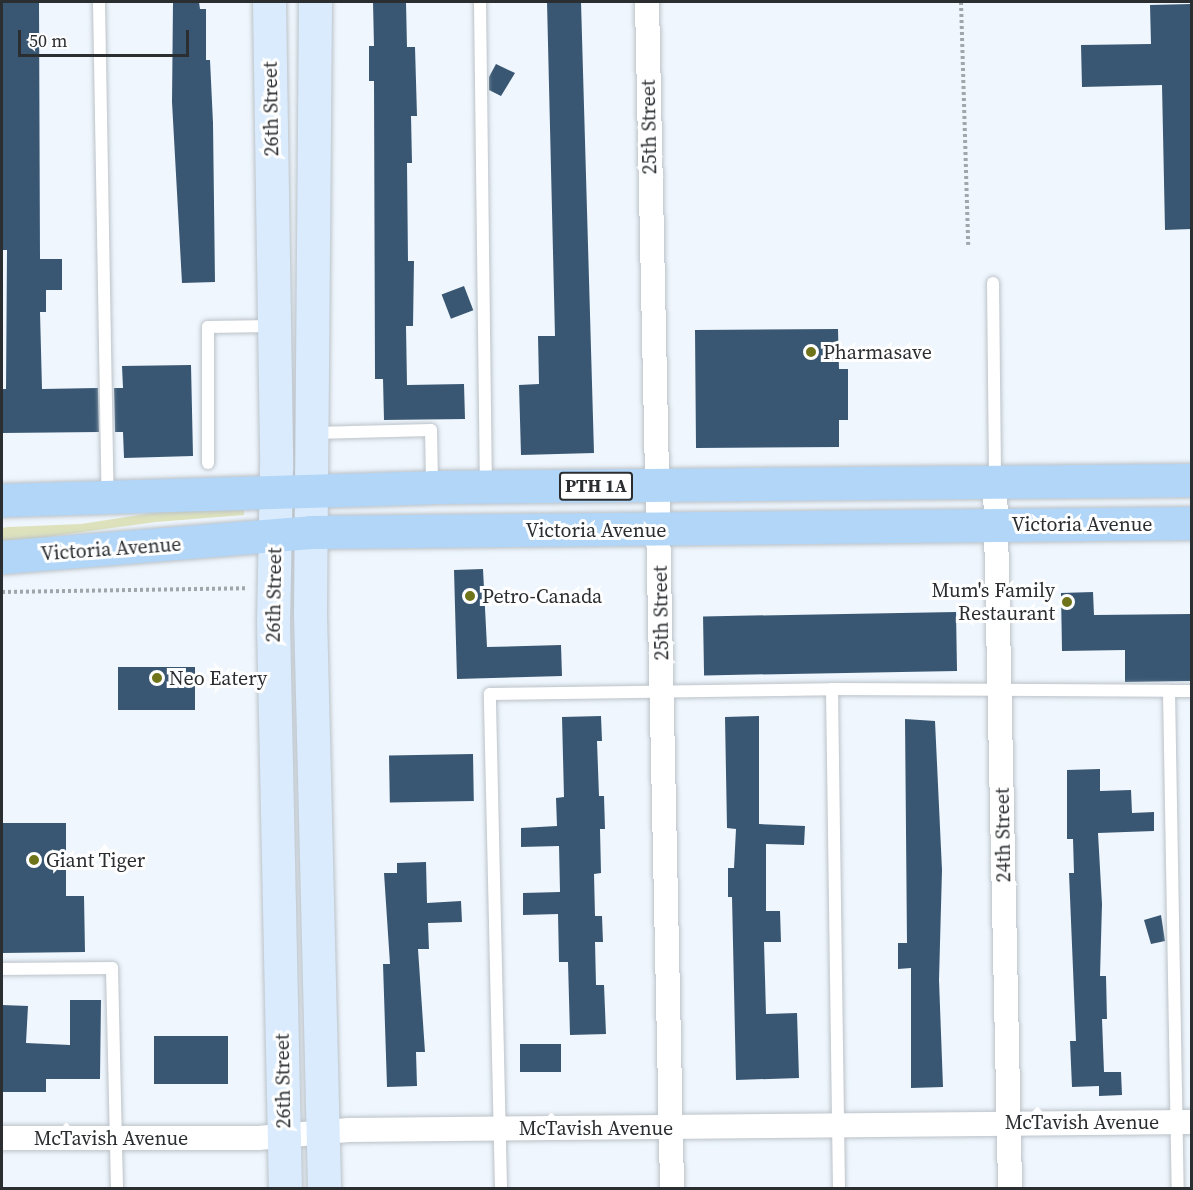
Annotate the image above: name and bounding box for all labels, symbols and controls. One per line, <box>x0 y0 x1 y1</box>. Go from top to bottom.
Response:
scale bar <box>21 18 192 56</box>
text: 50 m <box>29 28 67 53</box>
street label: 26th Street <box>258 61 284 157</box>
street label: 25th Street <box>636 79 662 175</box>
place label: Pharmasave <box>823 340 932 364</box>
marker: Pharmasave <box>804 345 818 359</box>
road number: PTH 1A <box>558 471 634 501</box>
street label: Victoria Avenue <box>1012 512 1152 536</box>
street label: Victoria Avenue <box>526 518 666 542</box>
street label: Victoria Avenue <box>40 532 182 566</box>
street label: 26th Street <box>261 547 287 643</box>
street label: 25th Street <box>648 565 674 661</box>
place label: Mum's Family Restaurant <box>932 578 1055 625</box>
place label: Petro-Canada <box>482 584 602 608</box>
marker: Petro-Canada <box>463 589 477 603</box>
marker: Mum's Family Restaurant <box>1060 595 1074 609</box>
place label: Neo Eatery <box>169 666 267 690</box>
marker: Neo Eatery <box>150 671 164 685</box>
street label: 24th Street <box>990 787 1016 883</box>
place label: Giant Tiger <box>46 848 146 872</box>
marker: Giant Tiger <box>27 853 41 867</box>
street label: 26th Street <box>270 1033 296 1129</box>
street label: McTavish Avenue <box>1005 1110 1159 1134</box>
street label: McTavish Avenue <box>519 1116 673 1140</box>
street label: McTavish Avenue <box>34 1126 188 1150</box>

